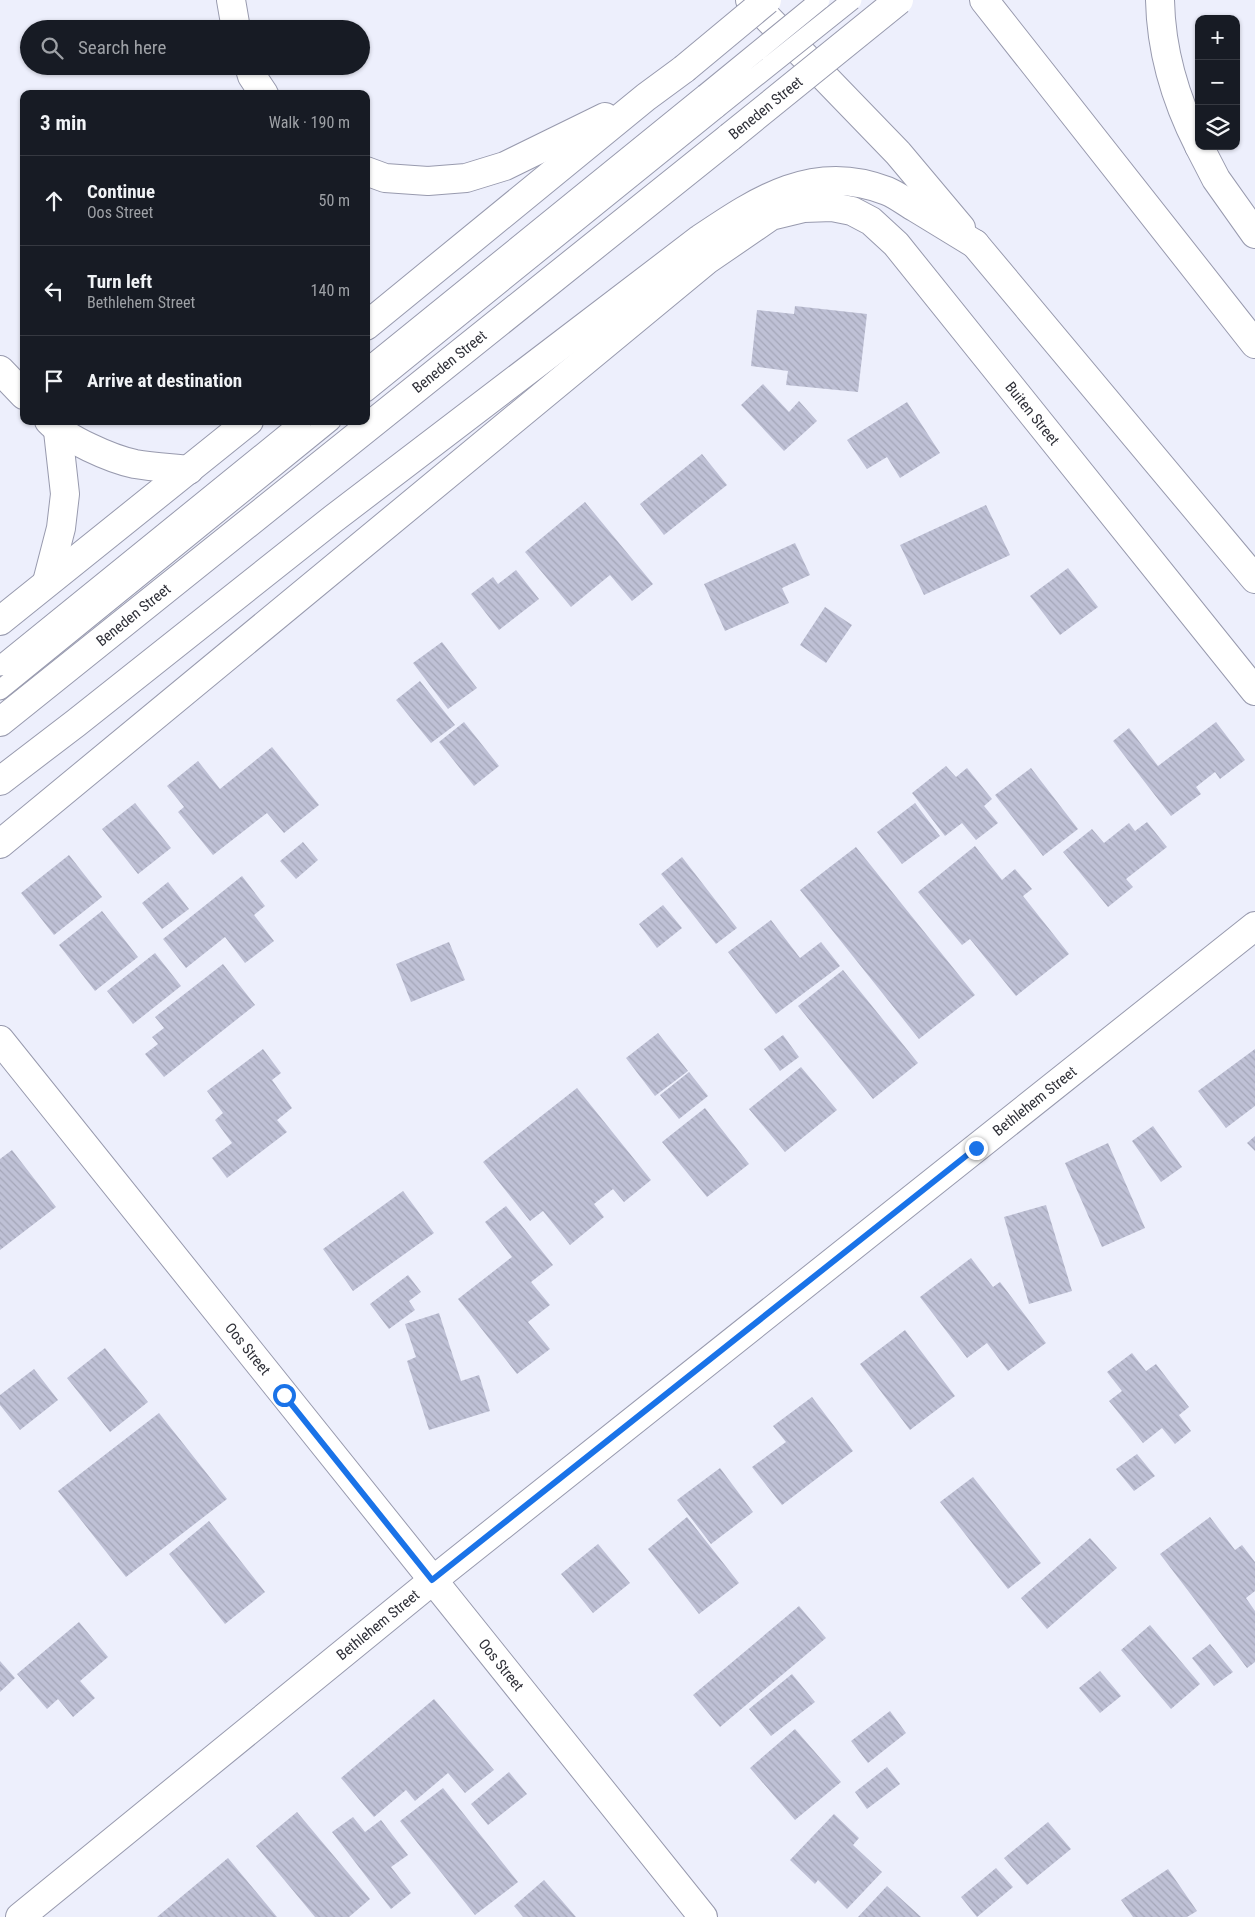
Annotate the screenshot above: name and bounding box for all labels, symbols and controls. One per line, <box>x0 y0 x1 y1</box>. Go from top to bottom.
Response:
map controls <box>1195 15 1240 150</box>
button: + <box>1195 15 1240 60</box>
search box <box>20 20 370 75</box>
icon: search <box>38 34 66 62</box>
text: Search here <box>78 36 166 59</box>
button: − <box>1195 60 1240 105</box>
street label: Beneden Street <box>725 73 806 143</box>
button: layers <box>1195 105 1240 150</box>
text: 3 min <box>40 111 87 135</box>
text: Walk · 190 m <box>269 113 350 132</box>
text: Continue <box>87 180 155 203</box>
icon: ahead <box>40 187 68 215</box>
text: 50 m <box>318 191 350 210</box>
text: Oos Street <box>87 203 153 222</box>
text: Turn left <box>87 270 152 293</box>
icon: left <box>40 277 68 305</box>
text: 140 m <box>311 281 350 300</box>
text: Bethlehem Street <box>87 293 195 312</box>
street label: Beneden Street <box>409 327 490 397</box>
icon: arrive <box>40 367 68 395</box>
text: Arrive at destination <box>87 369 242 392</box>
street label: Buiten Street <box>1001 378 1063 449</box>
street label: Beneden Street <box>93 580 174 650</box>
street label: Bethlehem Street <box>989 1063 1080 1140</box>
route end <box>965 1137 988 1160</box>
street label: Oos Street <box>221 1319 274 1379</box>
route start <box>273 1384 296 1407</box>
street label: Bethlehem Street <box>333 1586 423 1664</box>
street label: Oos Street <box>475 1635 527 1695</box>

